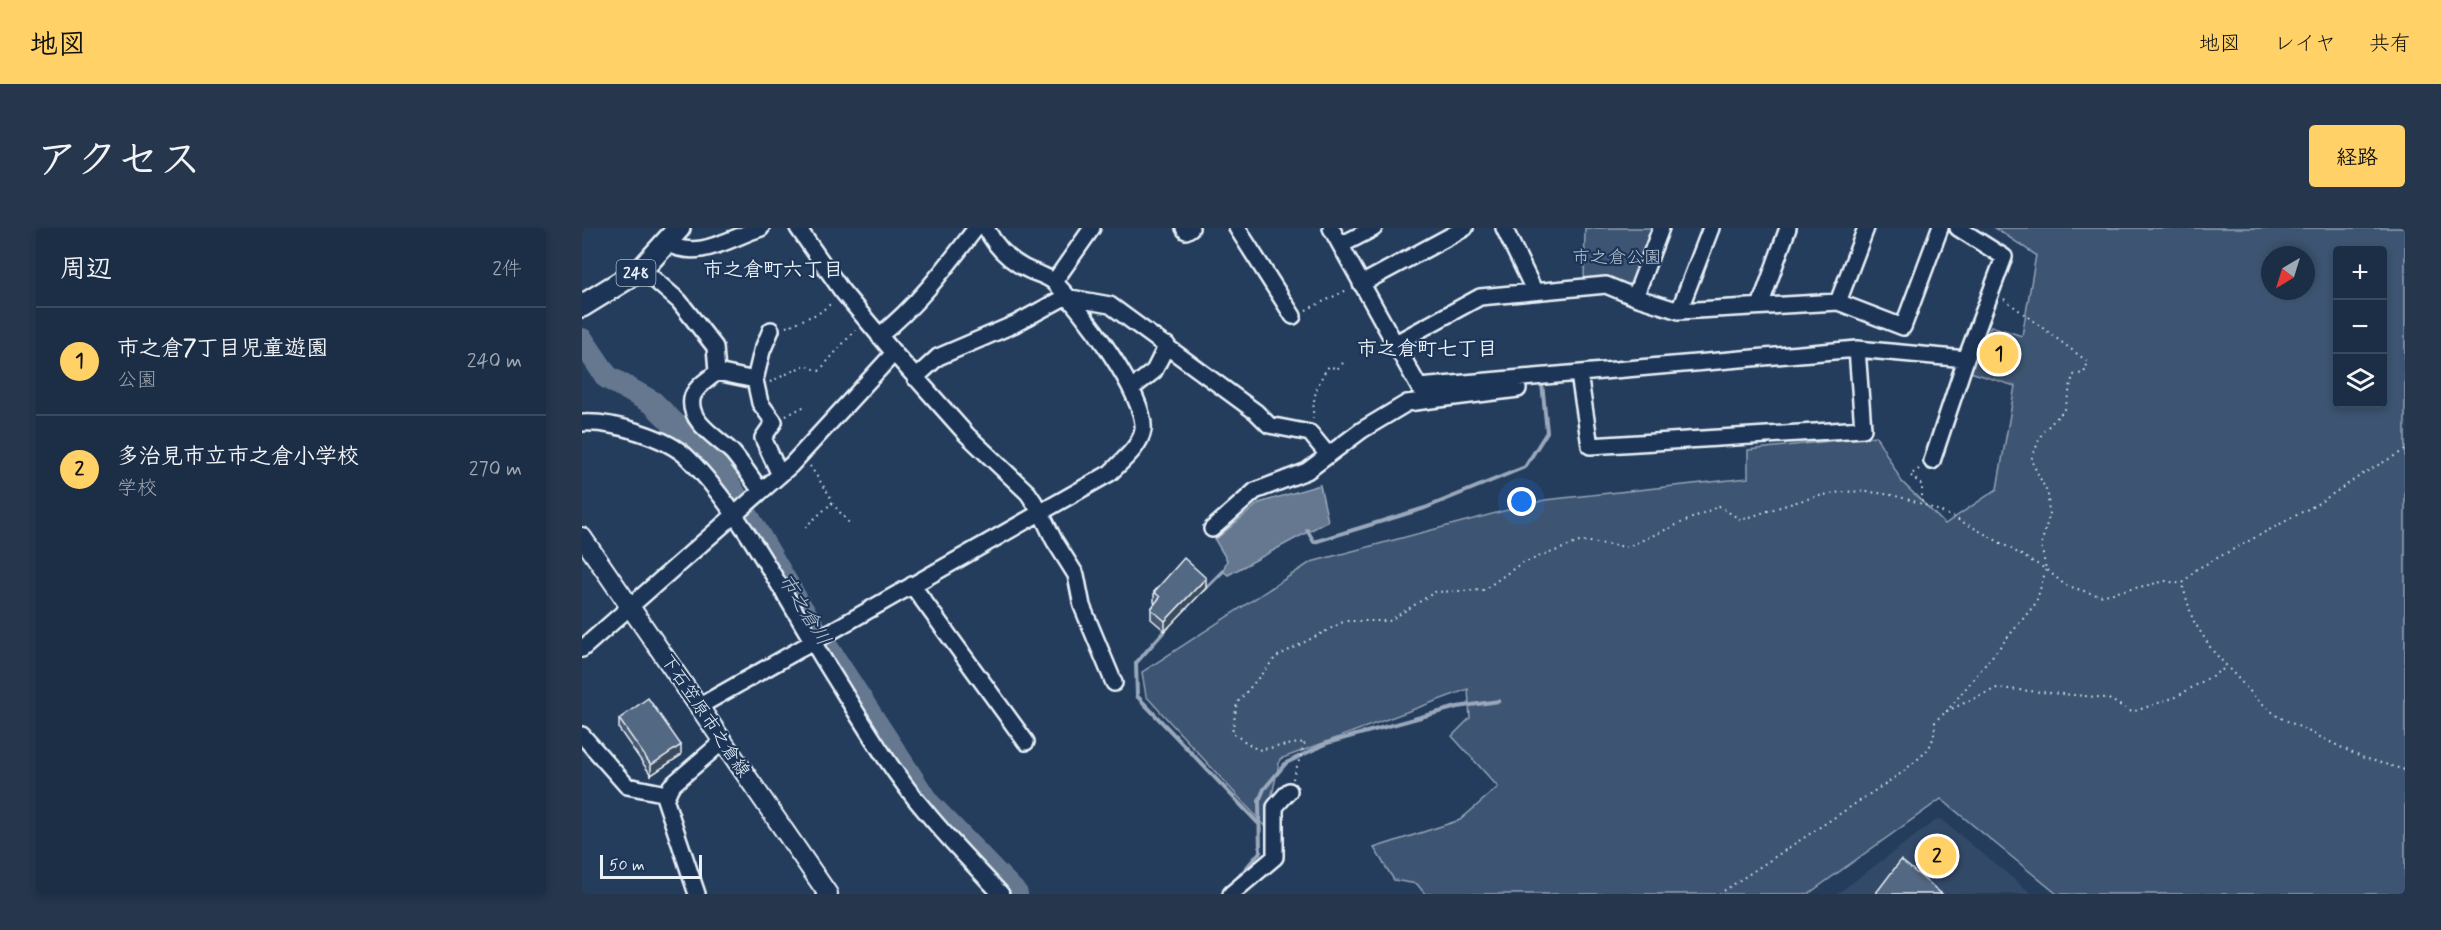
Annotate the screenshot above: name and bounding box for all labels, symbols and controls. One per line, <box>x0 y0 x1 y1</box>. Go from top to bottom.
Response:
text: 地図 <box>30 27 86 64</box>
text: 地図 <box>2199 30 2241 58</box>
text: レイヤ <box>2274 30 2336 58</box>
text: 共有 <box>2369 30 2411 58</box>
button: 経路 <box>2309 125 2405 187</box>
text: アクセス <box>36 134 201 189</box>
park label: 市之倉公園 <box>1572 246 1662 270</box>
north arrow <box>2261 246 2315 300</box>
map controls <box>2333 246 2387 408</box>
button: + <box>2333 246 2387 300</box>
text: 周辺 <box>60 253 112 287</box>
text: 2件 <box>492 256 522 283</box>
district label: 市之倉町六丁目 <box>703 257 843 284</box>
road number: 248 <box>616 260 656 286</box>
button: − <box>2333 300 2387 354</box>
pin: 1 <box>1980 332 2018 376</box>
text: 市之倉7丁目児童遊園 <box>117 335 328 363</box>
district label: 市之倉町七丁目 <box>1357 336 1497 363</box>
text: 1 <box>75 348 84 375</box>
text: 240 m <box>467 348 522 375</box>
button: layers <box>2333 354 2387 408</box>
text: 公園 <box>117 367 157 394</box>
text: 多治見市立市之倉小学校 <box>117 443 359 471</box>
text: 2 <box>75 456 84 483</box>
text: 270 m <box>469 456 522 483</box>
text: 学校 <box>117 475 157 502</box>
your location <box>1507 487 1536 516</box>
water label: 市之倉川 <box>771 569 837 651</box>
street label: 下石笠原市之倉線 <box>655 650 755 782</box>
pin: 2 <box>1918 834 1956 878</box>
scale bar <box>600 852 702 880</box>
text: 50 m <box>609 855 645 876</box>

